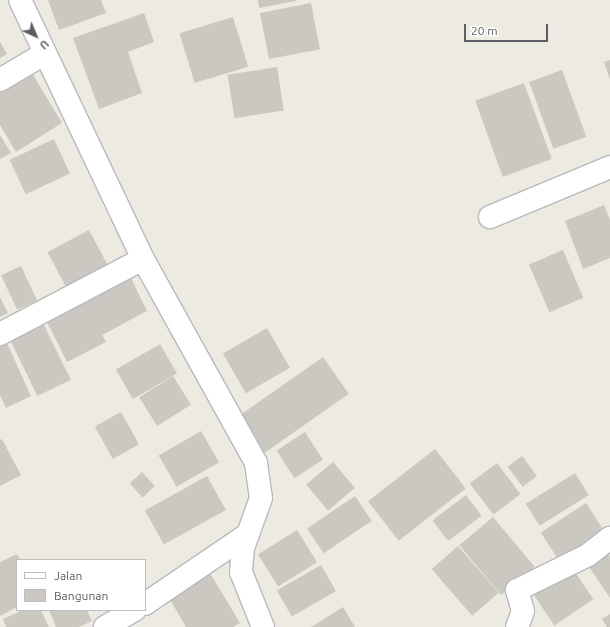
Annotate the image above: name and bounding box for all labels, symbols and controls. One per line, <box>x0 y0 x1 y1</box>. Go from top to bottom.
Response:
north arrow <box>16 16 56 56</box>
scale bar <box>466 16 550 42</box>
text: 20 m <box>471 24 498 37</box>
text: U <box>37 38 51 52</box>
legend <box>16 559 146 611</box>
text: Jalan <box>54 569 82 582</box>
text: Bangunan <box>54 589 108 602</box>

